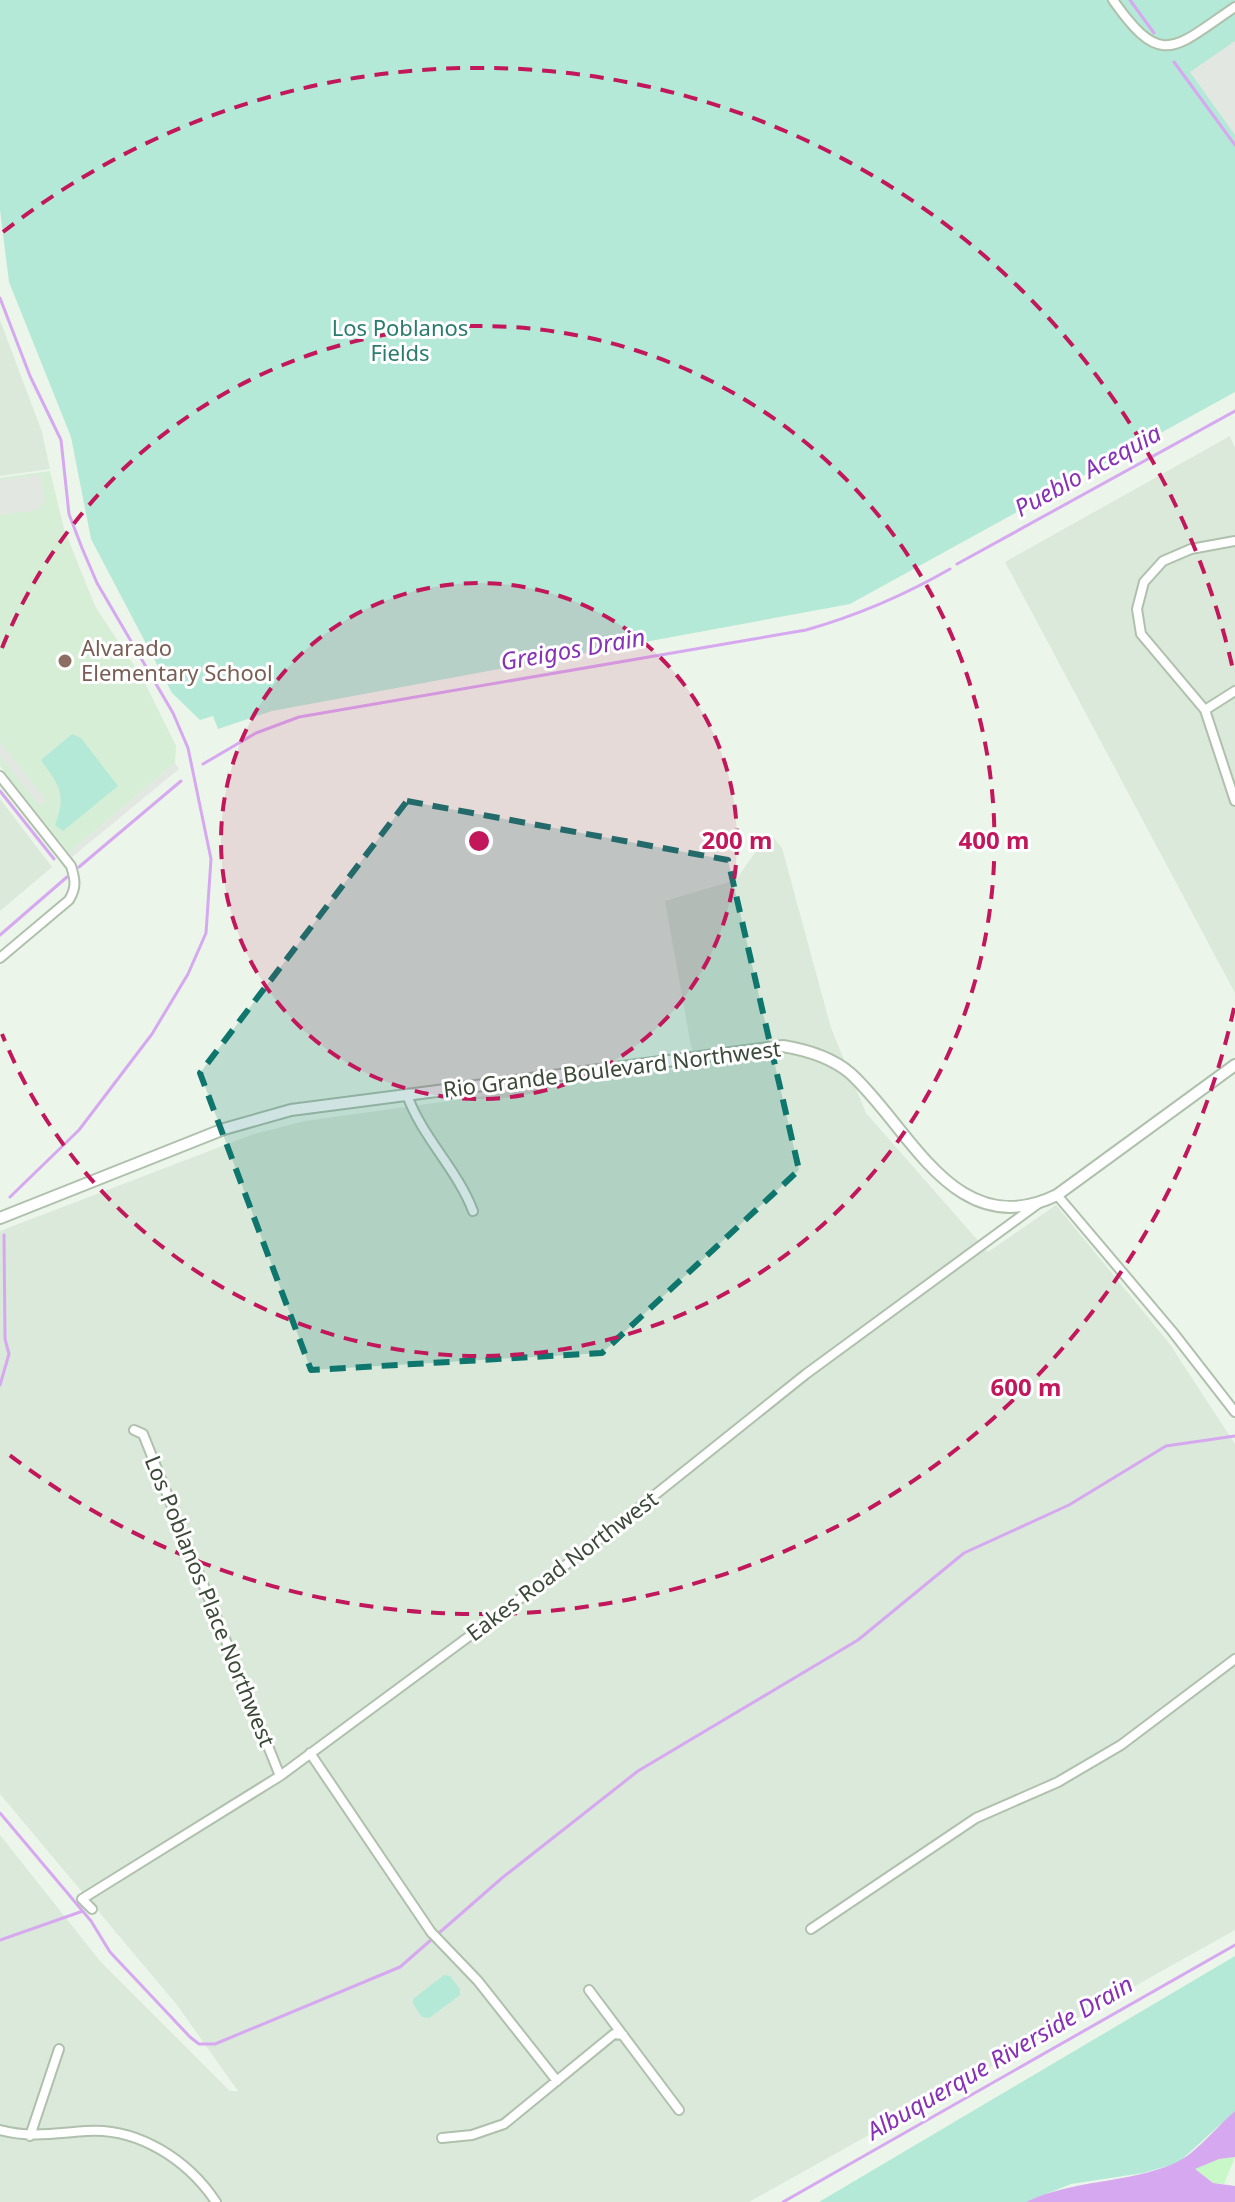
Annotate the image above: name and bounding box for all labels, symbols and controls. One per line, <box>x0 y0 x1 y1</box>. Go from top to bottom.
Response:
park label: Los Poblanos Fields <box>332 312 468 367</box>
water label: Pueblo Acequia <box>1008 416 1167 524</box>
water label: Greigos Drain <box>498 620 648 677</box>
place label: Alvarado Elementary School <box>81 632 273 687</box>
marker: Alvarado Elementary School <box>56 652 74 670</box>
text: 200 m <box>702 823 772 856</box>
text: 400 m <box>959 823 1029 856</box>
centre of rings <box>465 827 493 855</box>
street label: Rio Grande Boulevard Northwest <box>441 1032 782 1104</box>
text: 600 m <box>991 1370 1061 1403</box>
street label: Los Poblanos Place Northwest <box>139 1451 283 1751</box>
street label: Eakes Road Northwest <box>460 1483 663 1647</box>
water label: Albuquerque Riverside Drain <box>858 1967 1138 2148</box>

